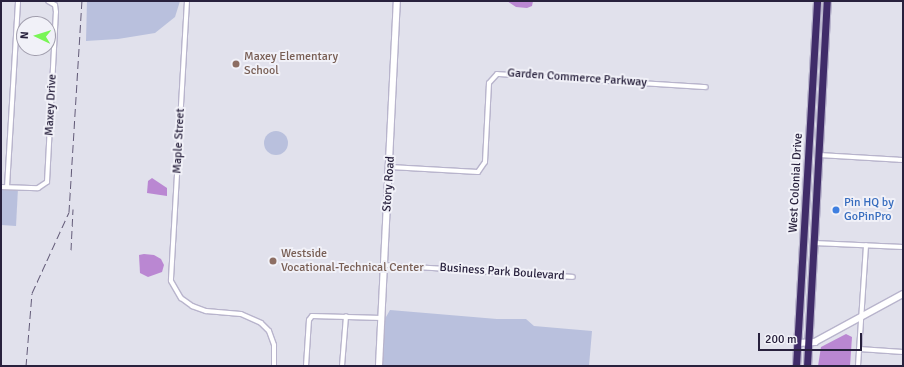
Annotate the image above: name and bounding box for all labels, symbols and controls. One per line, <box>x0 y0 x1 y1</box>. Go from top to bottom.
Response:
north arrow <box>16 16 56 56</box>
text: N <box>18 31 31 39</box>
place label: Maxey Elementary School <box>244 50 338 78</box>
marker: Maxey Elementary School <box>231 59 241 69</box>
street label: Garden Commerce Parkway <box>507 66 647 90</box>
street label: Maxey Drive <box>42 74 60 136</box>
street label: Maple Street <box>170 108 188 174</box>
street label: West Colonial Drive <box>786 133 806 233</box>
street label: Story Road <box>380 156 398 212</box>
place label: Pin HQ by GoPinPro <box>844 196 894 224</box>
marker: Pin HQ by GoPinPro <box>831 205 841 215</box>
place label: Westside Vocational-Technical Center <box>281 247 424 275</box>
marker: Westside Vocational-Technical Center <box>268 256 278 266</box>
street label: Business Park Boulevard <box>439 260 565 284</box>
scale bar <box>760 325 864 351</box>
text: 200 m <box>765 332 797 347</box>

